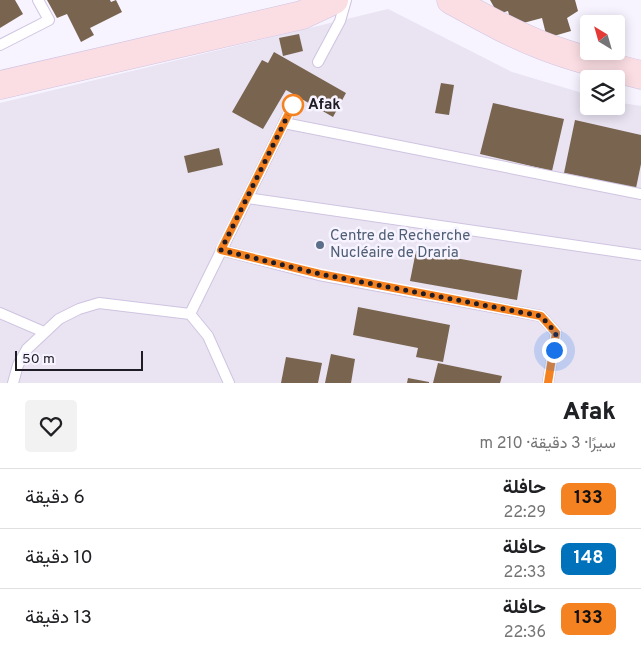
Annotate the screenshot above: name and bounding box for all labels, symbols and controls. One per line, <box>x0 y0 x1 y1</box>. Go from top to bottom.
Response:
north arrow <box>580 15 625 60</box>
map controls <box>580 15 625 115</box>
button: layers <box>580 70 625 115</box>
marker: Afak <box>282 94 304 116</box>
place label: Afak <box>308 96 341 115</box>
place label: Centre de Recherche Nucléaire de Draria <box>330 227 470 263</box>
marker: Centre de Recherche Nucléaire de Draria <box>314 239 326 251</box>
your location <box>542 338 567 363</box>
scale bar <box>15 348 142 371</box>
text: 50 m <box>22 351 55 368</box>
text: Afak <box>563 398 616 428</box>
button: heart <box>25 400 77 452</box>
text: سيرًا · 3 دقيقة · 210 m <box>479 434 616 454</box>
text: حافلة <box>503 476 546 500</box>
text: 6 دقيقة <box>25 486 85 510</box>
text: 133 <box>574 487 603 510</box>
text: 22:29 <box>503 503 546 523</box>
text: حافلة <box>503 536 546 560</box>
text: 10 دقيقة <box>25 546 93 570</box>
text: 148 <box>573 547 604 570</box>
text: 22:33 <box>504 563 546 583</box>
text: حافلة <box>503 596 546 620</box>
text: 13 دقيقة <box>25 606 92 630</box>
text: 133 <box>574 607 603 630</box>
text: 22:36 <box>504 623 546 643</box>

